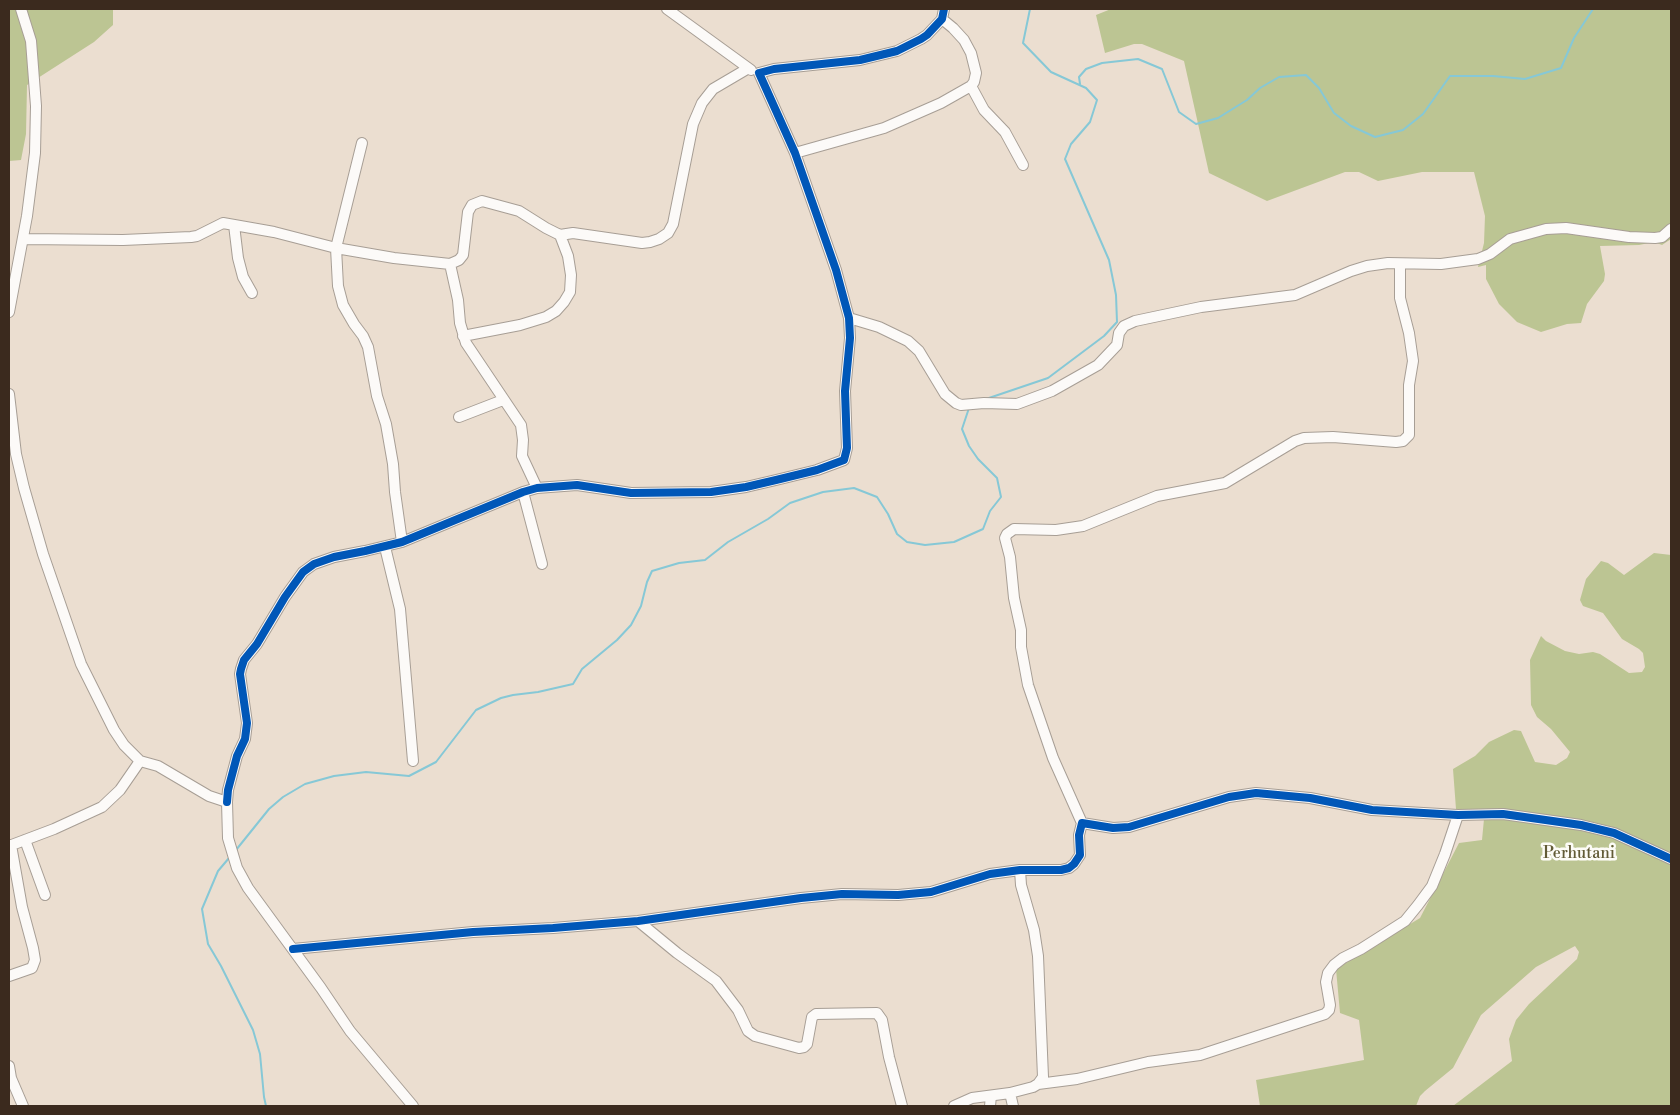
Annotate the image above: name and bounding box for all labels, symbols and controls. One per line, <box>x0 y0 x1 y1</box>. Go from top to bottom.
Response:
park label: Perhutani <box>1543 844 1615 864</box>

